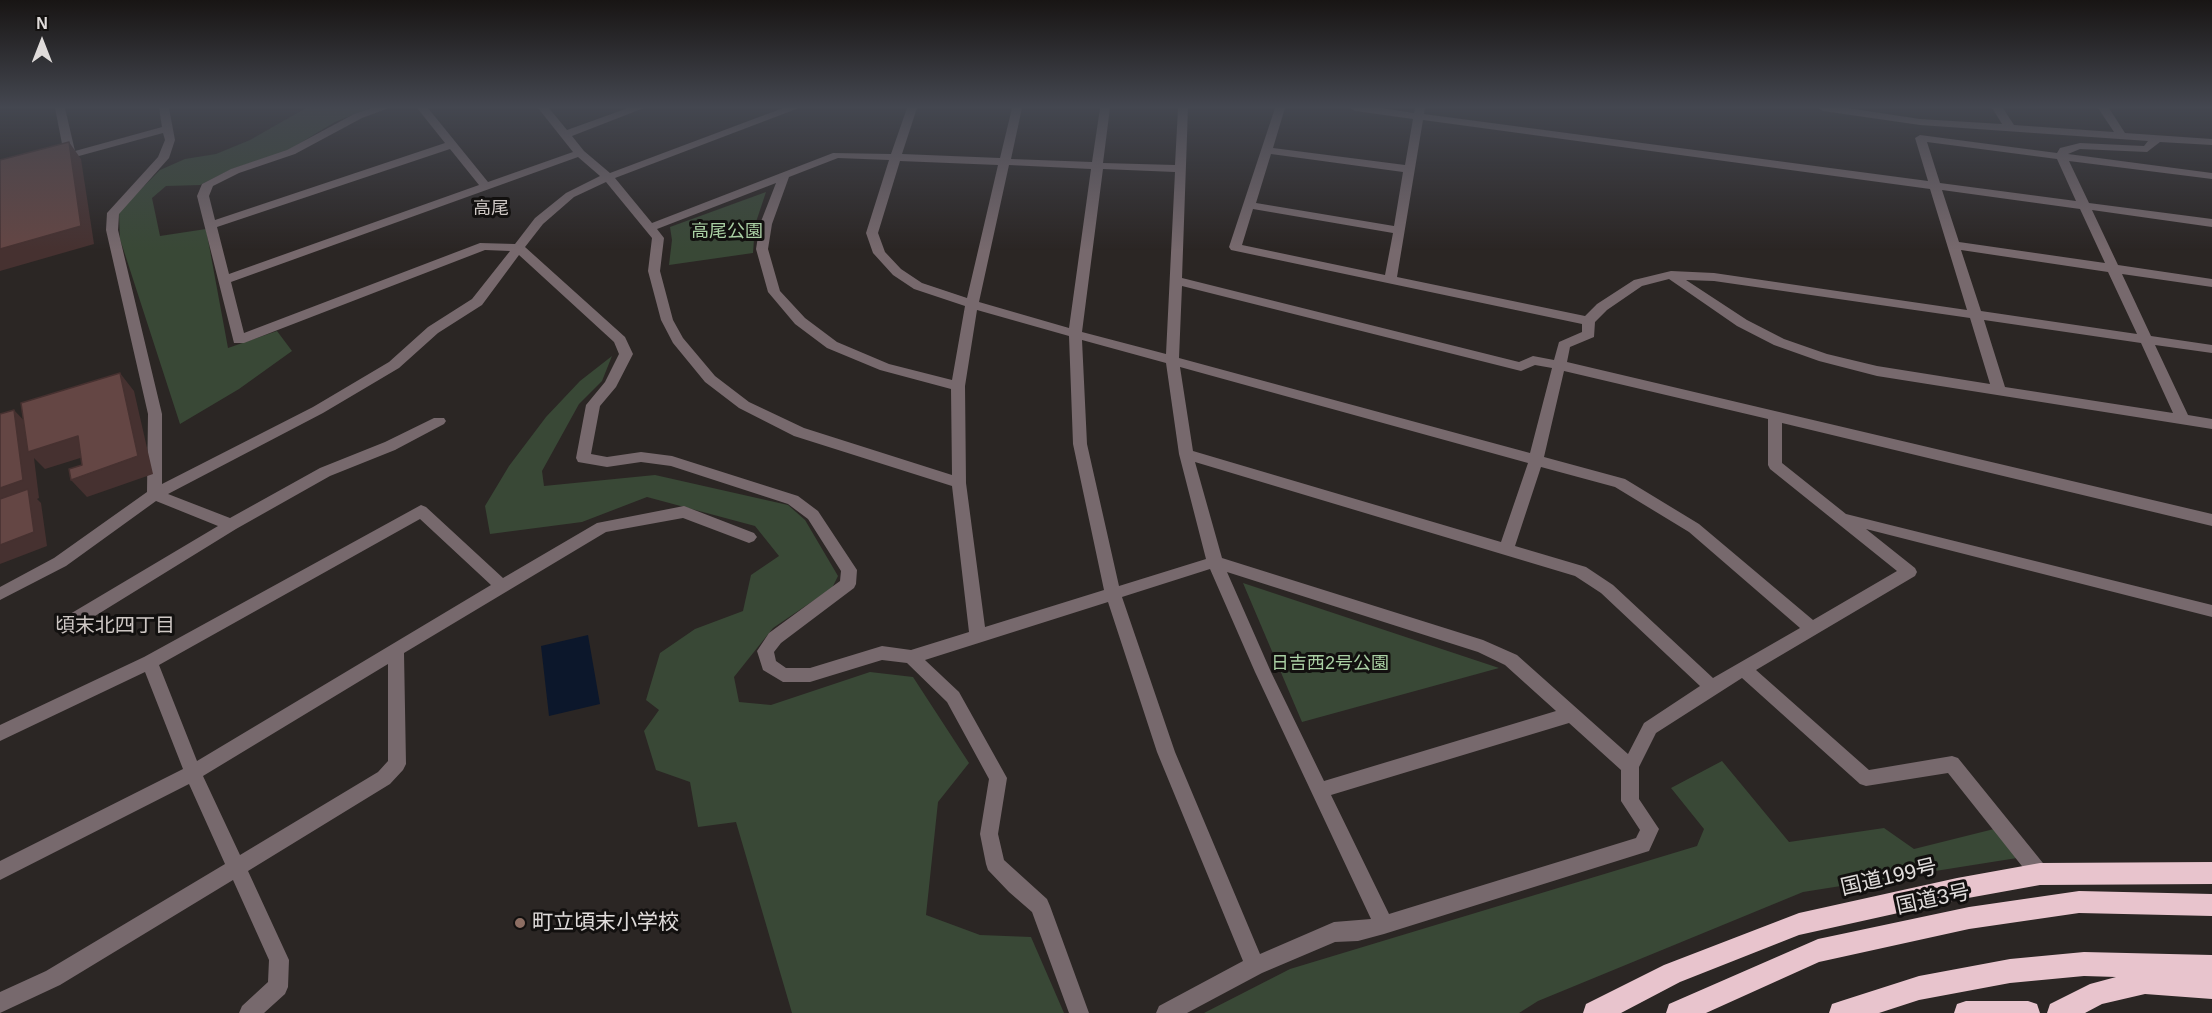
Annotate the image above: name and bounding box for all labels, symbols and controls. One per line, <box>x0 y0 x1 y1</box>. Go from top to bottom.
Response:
north arrow <box>12 12 72 72</box>
text: N <box>36 15 48 32</box>
district label: 高尾 <box>473 198 509 220</box>
park label: 高尾公園 <box>691 221 763 243</box>
district label: 頃末北四丁目 <box>55 614 175 638</box>
park label: 日吉西2号公園 <box>1271 653 1389 675</box>
street label: 国道199号 <box>1838 855 1940 901</box>
street label: 国道3号 <box>1894 880 1972 920</box>
place label: 町立頃末小学校 <box>532 910 679 936</box>
marker: 町立頃末小学校 <box>513 916 527 930</box>

